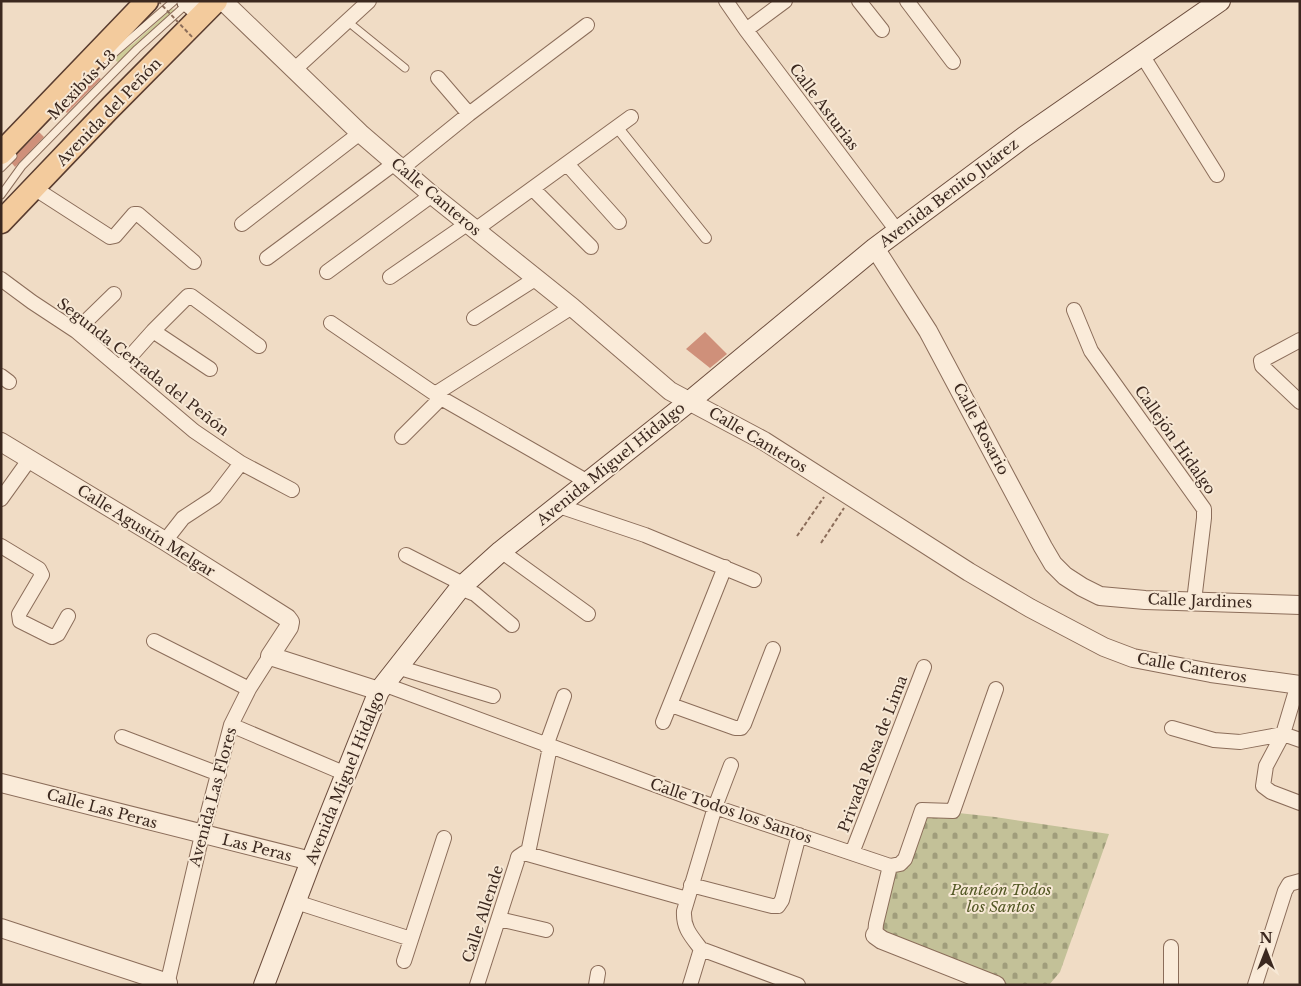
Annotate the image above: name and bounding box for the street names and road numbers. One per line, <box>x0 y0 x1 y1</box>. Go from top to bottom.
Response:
street label: Mexibús L3 <box>44 46 120 124</box>
street label: Avenida del Peñón <box>51 54 165 170</box>
street label: Calle Asturias <box>786 59 863 154</box>
street label: Avenida Benito Juárez <box>875 134 1022 252</box>
street label: Calle Canteros <box>387 153 485 240</box>
street label: Segunda Cerrada del Peñón <box>54 294 233 440</box>
street label: Calle Rosario <box>949 379 1014 478</box>
street label: Callejón Hidalgo <box>1131 382 1220 498</box>
street label: Avenida Miguel Hidalgo <box>532 398 689 530</box>
street label: Calle Canteros <box>706 403 811 477</box>
street label: Calle Agustín Melgar <box>74 480 219 581</box>
street label: Calle Jardines <box>1147 589 1253 612</box>
street label: Calle Canteros <box>1136 648 1249 687</box>
street label: Privada Rosa de Lima <box>834 672 911 835</box>
street label: Avenida Miguel Hidalgo <box>301 688 388 868</box>
street label: Avenida Las Flores <box>184 725 240 870</box>
street label: Calle Todos los Santos <box>648 774 815 847</box>
street label: Calle Las Peras <box>45 785 160 833</box>
street label: Las Peras <box>220 830 294 865</box>
street label: Calle Allende <box>458 863 507 965</box>

